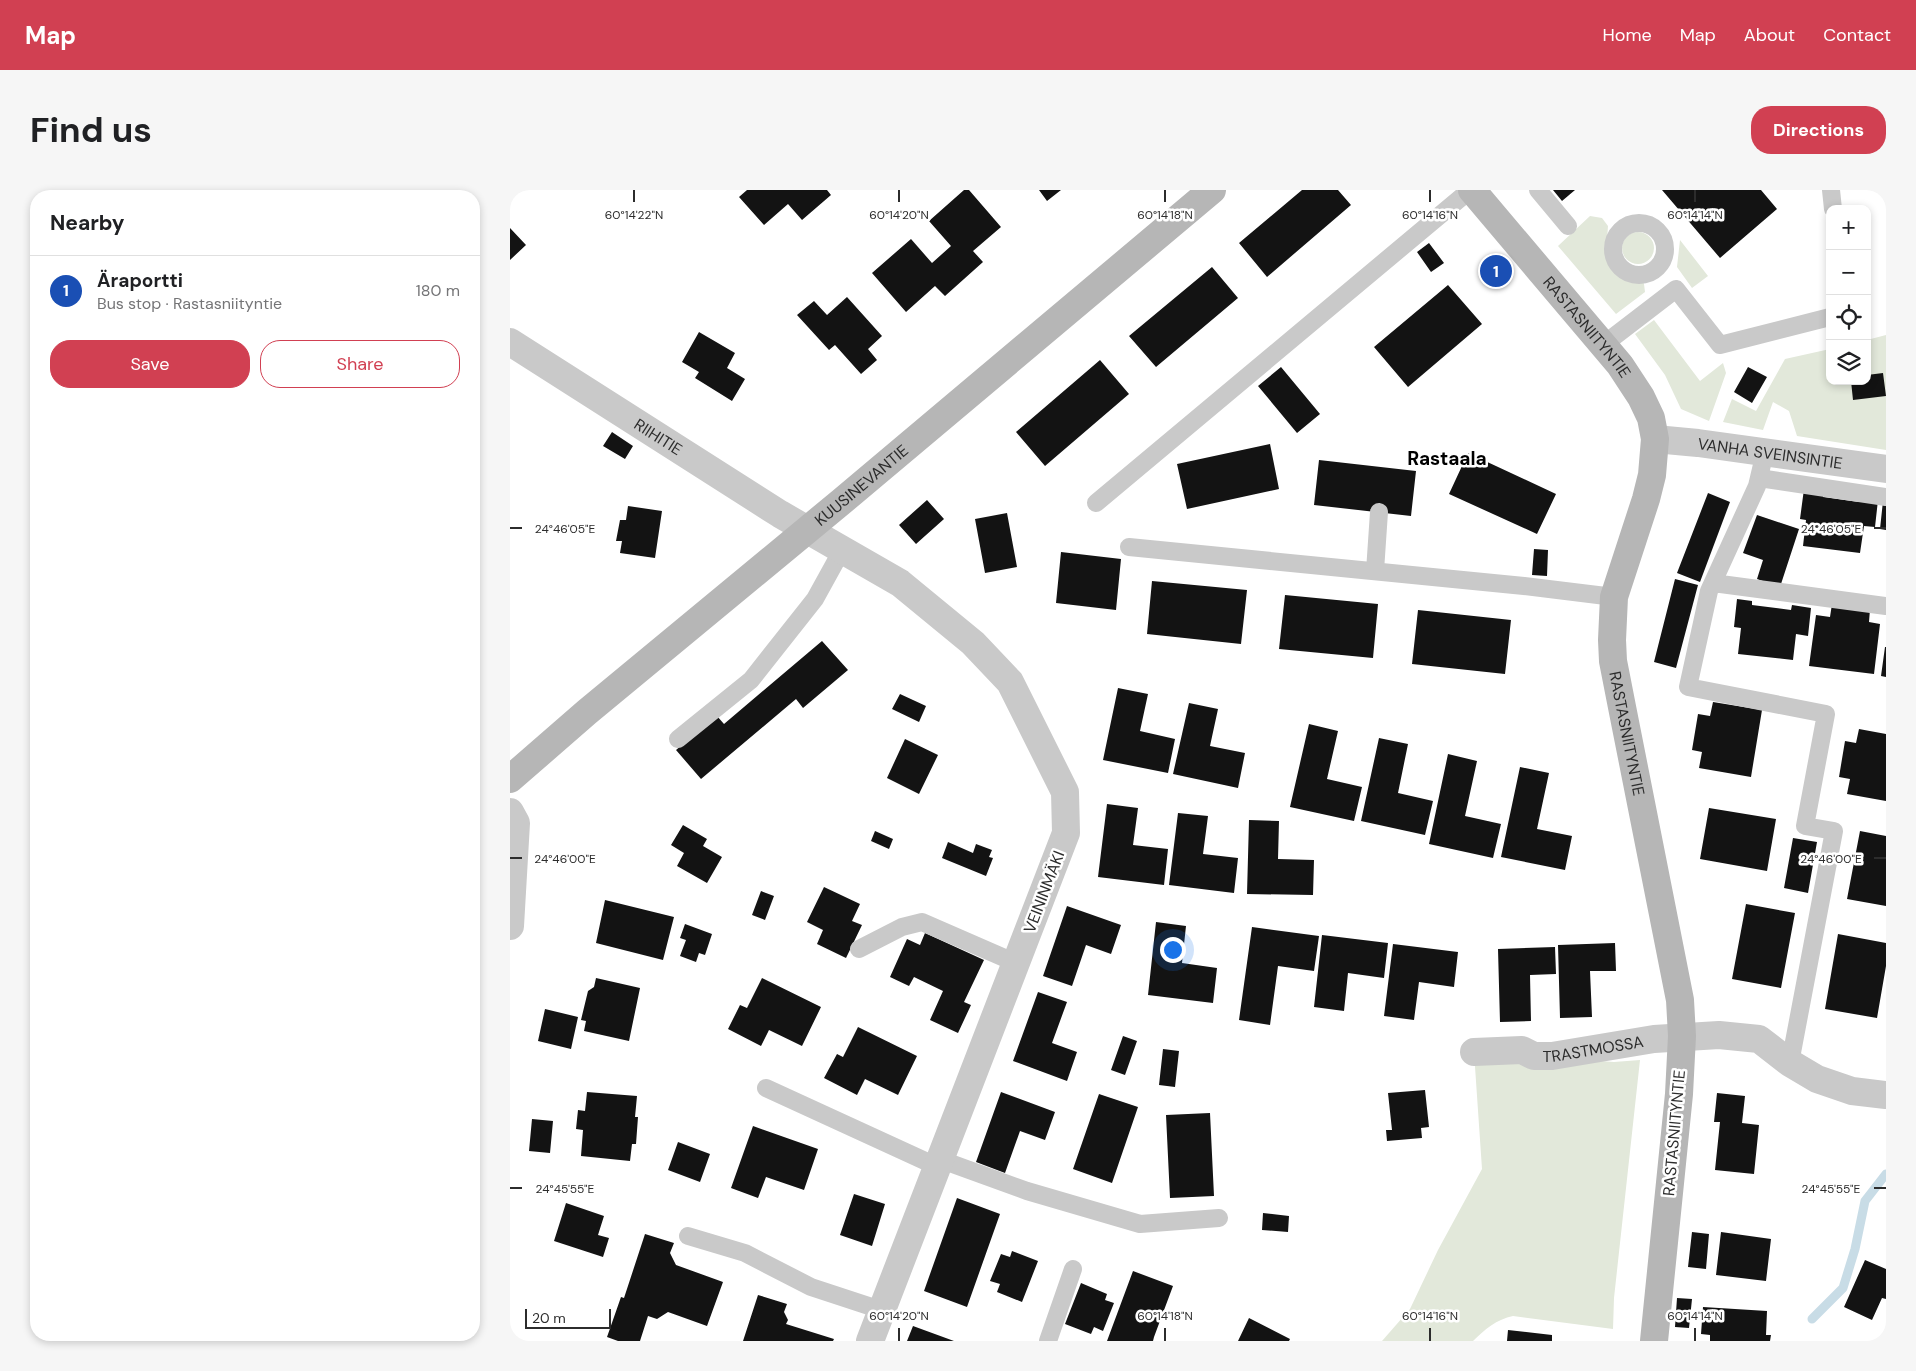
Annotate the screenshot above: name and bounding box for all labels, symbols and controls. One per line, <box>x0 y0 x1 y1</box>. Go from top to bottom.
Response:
text: Map <box>25 20 76 51</box>
text: Home <box>1602 23 1652 47</box>
text: Map <box>1680 23 1716 47</box>
text: About <box>1744 23 1795 47</box>
text: Contact <box>1823 23 1891 47</box>
button: Directions <box>1751 106 1886 154</box>
text: Find us <box>30 107 152 153</box>
map controls <box>1826 205 1871 385</box>
button: + <box>1826 205 1871 250</box>
text: 60°14'22"N <box>605 207 663 223</box>
text: 60°14'20"N <box>869 207 929 223</box>
text: 60°14'18"N <box>1137 207 1193 223</box>
text: 60°14'16"N <box>1402 207 1458 223</box>
text: 60°14'14"N <box>1667 207 1723 223</box>
text: Nearby <box>50 209 124 237</box>
button: − <box>1826 250 1871 295</box>
pin: 1 <box>1480 252 1512 290</box>
text: Äraportti <box>97 268 183 293</box>
street label: RASTASNIITYNTIE <box>1539 272 1636 382</box>
text: 1 <box>63 280 69 301</box>
text: 180 m <box>416 280 460 301</box>
text: Bus stop · Rastasniityntie <box>97 293 282 314</box>
button: locate <box>1826 295 1871 340</box>
button: Save <box>50 340 250 388</box>
button: Share <box>260 340 460 388</box>
button: layers <box>1826 340 1871 385</box>
street label: RIIHITIE <box>630 413 687 460</box>
street label: VANHA SVEINSINTIE <box>1696 433 1844 473</box>
street label: KUUSINEVANTIE <box>810 440 912 530</box>
district label: Rastaala <box>1407 446 1487 471</box>
text: 24°46'05"E <box>535 521 595 537</box>
text: 24°46'05"E <box>1801 521 1861 537</box>
street label: RASTASNIITYNTIE <box>1605 669 1650 798</box>
street label: VEININMÄKI <box>1019 848 1069 936</box>
text: 24°46'00"E <box>534 851 596 867</box>
text: 24°46'00"E <box>1800 851 1862 867</box>
your location <box>1160 937 1186 963</box>
street label: TRASTMOSSA <box>1542 1030 1645 1067</box>
street label: RASTASNIITYNTIE <box>1658 1069 1690 1197</box>
text: 24°45'55"E <box>536 1181 595 1197</box>
text: 24°45'55"E <box>1802 1181 1861 1197</box>
scale bar <box>525 1306 611 1329</box>
text: 60°14'20"N <box>869 1308 929 1324</box>
text: 60°14'18"N <box>1137 1308 1193 1324</box>
text: 60°14'16"N <box>1402 1308 1458 1324</box>
text: 60°14'14"N <box>1667 1308 1723 1324</box>
text: 20 m <box>532 1309 566 1327</box>

